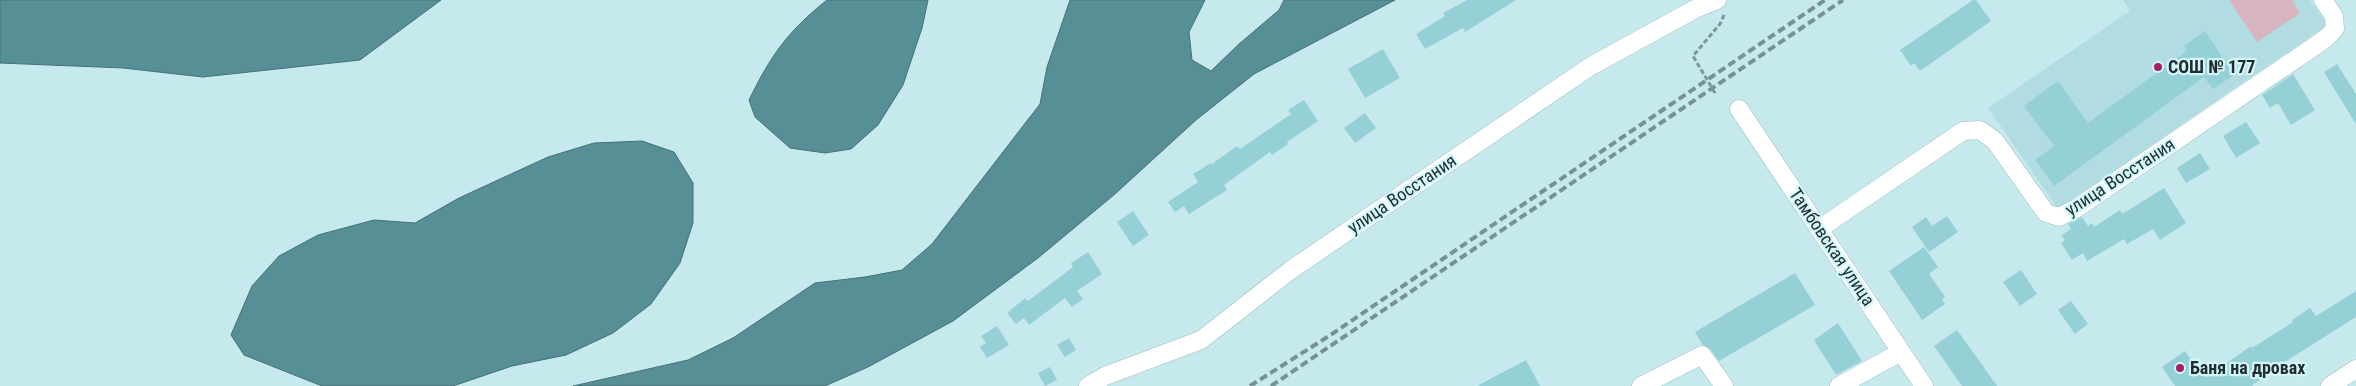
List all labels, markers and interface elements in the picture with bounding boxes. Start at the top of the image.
place label: СОШ № 177 [2168,56,2255,77]
marker: СОШ № 177 [2152,61,2164,73]
street label: улица Восстания [2061,133,2178,220]
street label: улица Восстания [1343,150,1460,238]
street label: Тамбовская улица [1785,184,1880,310]
place label: Баня на дровах [2190,357,2305,378]
marker: Баня на дровах [2174,362,2186,374]

